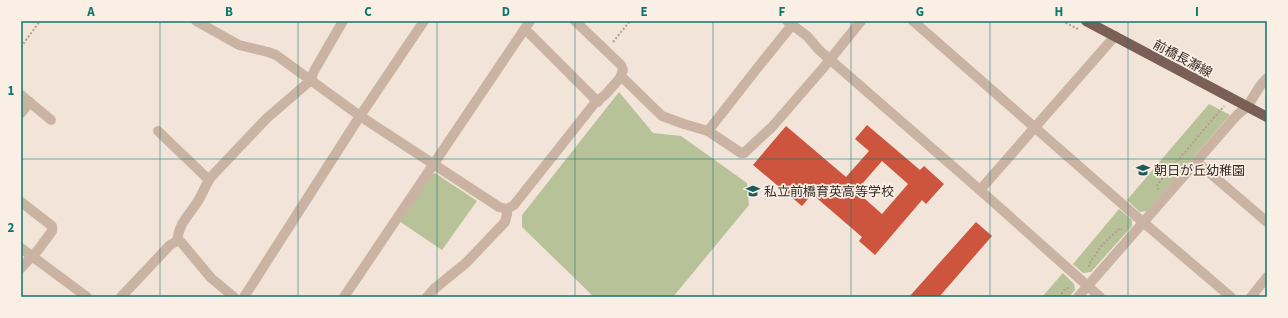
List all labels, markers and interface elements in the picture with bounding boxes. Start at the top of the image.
text: A [86,3,95,21]
text: B [225,3,233,21]
text: C [364,3,372,21]
text: D [502,3,510,21]
text: E [640,3,648,21]
text: F [779,3,786,21]
text: G [916,3,924,21]
text: H [1055,3,1063,21]
text: I [1195,3,1199,21]
street label: 前橋長瀞線 [1150,36,1215,82]
text: 1 [8,82,15,100]
school or university icon: 朝日が丘幼稚園 [1135,162,1151,178]
place label: 朝日が丘幼稚園 [1154,162,1245,180]
school or university icon: 私立前橋育英高等学校 [745,183,761,199]
place label: 私立前橋育英高等学校 [764,183,894,201]
text: 2 [8,219,15,237]

